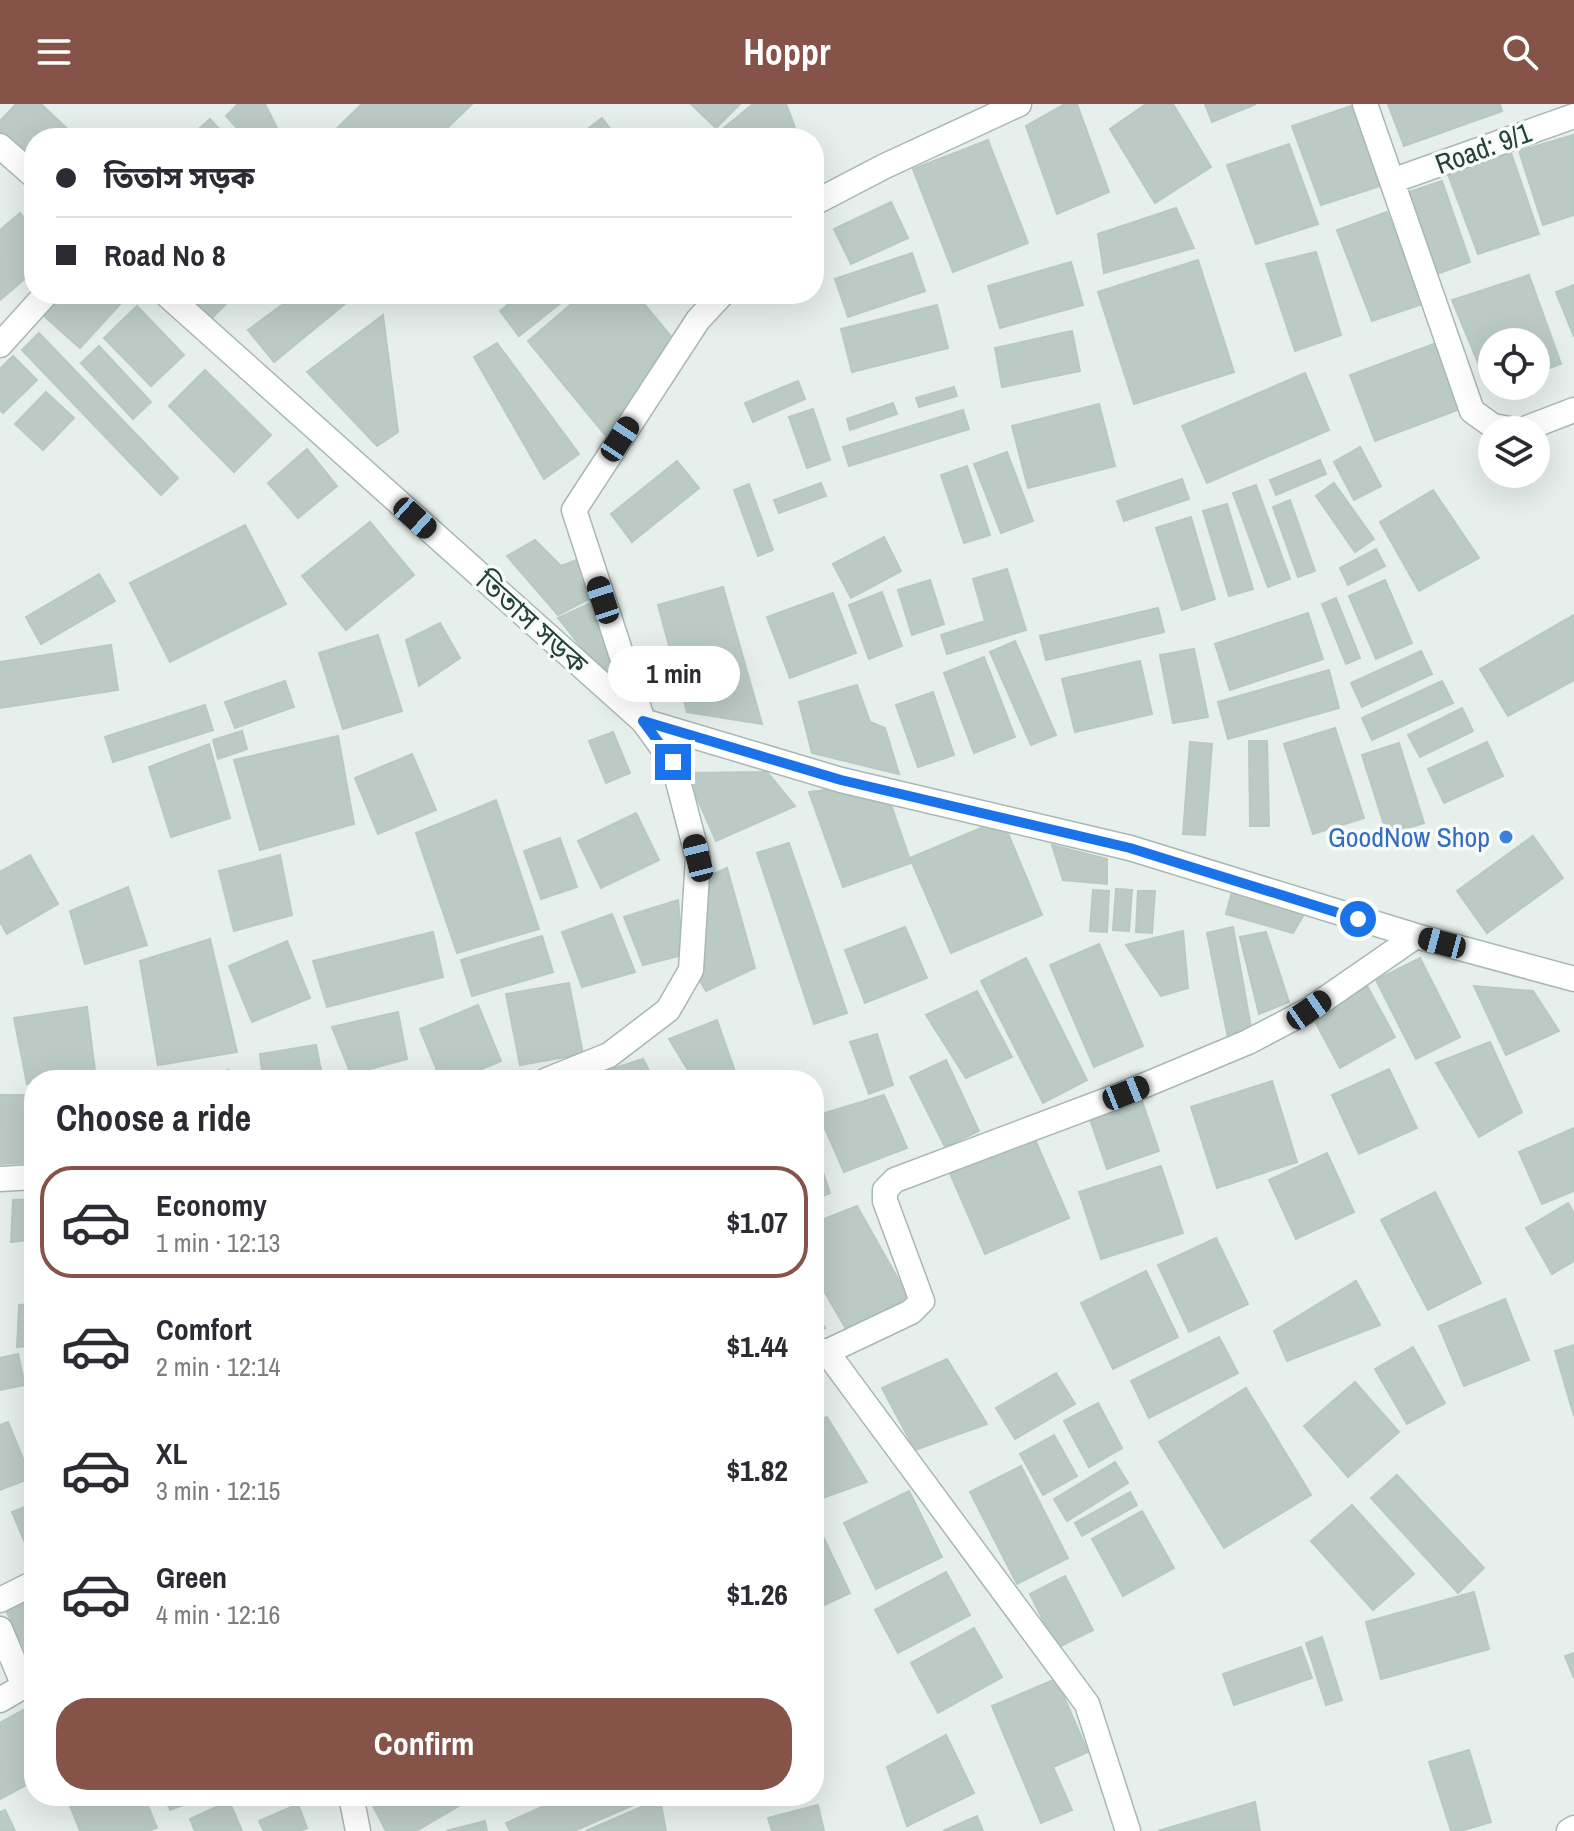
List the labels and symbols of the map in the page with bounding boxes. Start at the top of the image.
street label: Road: 9/1 [1430,113,1536,183]
car [597,412,643,466]
car [389,493,441,543]
street label: তিতাস সড়ক [467,561,596,683]
car [584,573,622,627]
callout: 1 min [607,646,739,702]
route end [655,744,691,780]
place label: GoodNow Shop [1328,818,1490,856]
marker: GoodNow Shop [1497,828,1515,846]
car [681,832,715,884]
route start [1340,901,1376,937]
car [1416,925,1468,961]
car [1282,986,1336,1034]
car [1099,1073,1153,1113]

